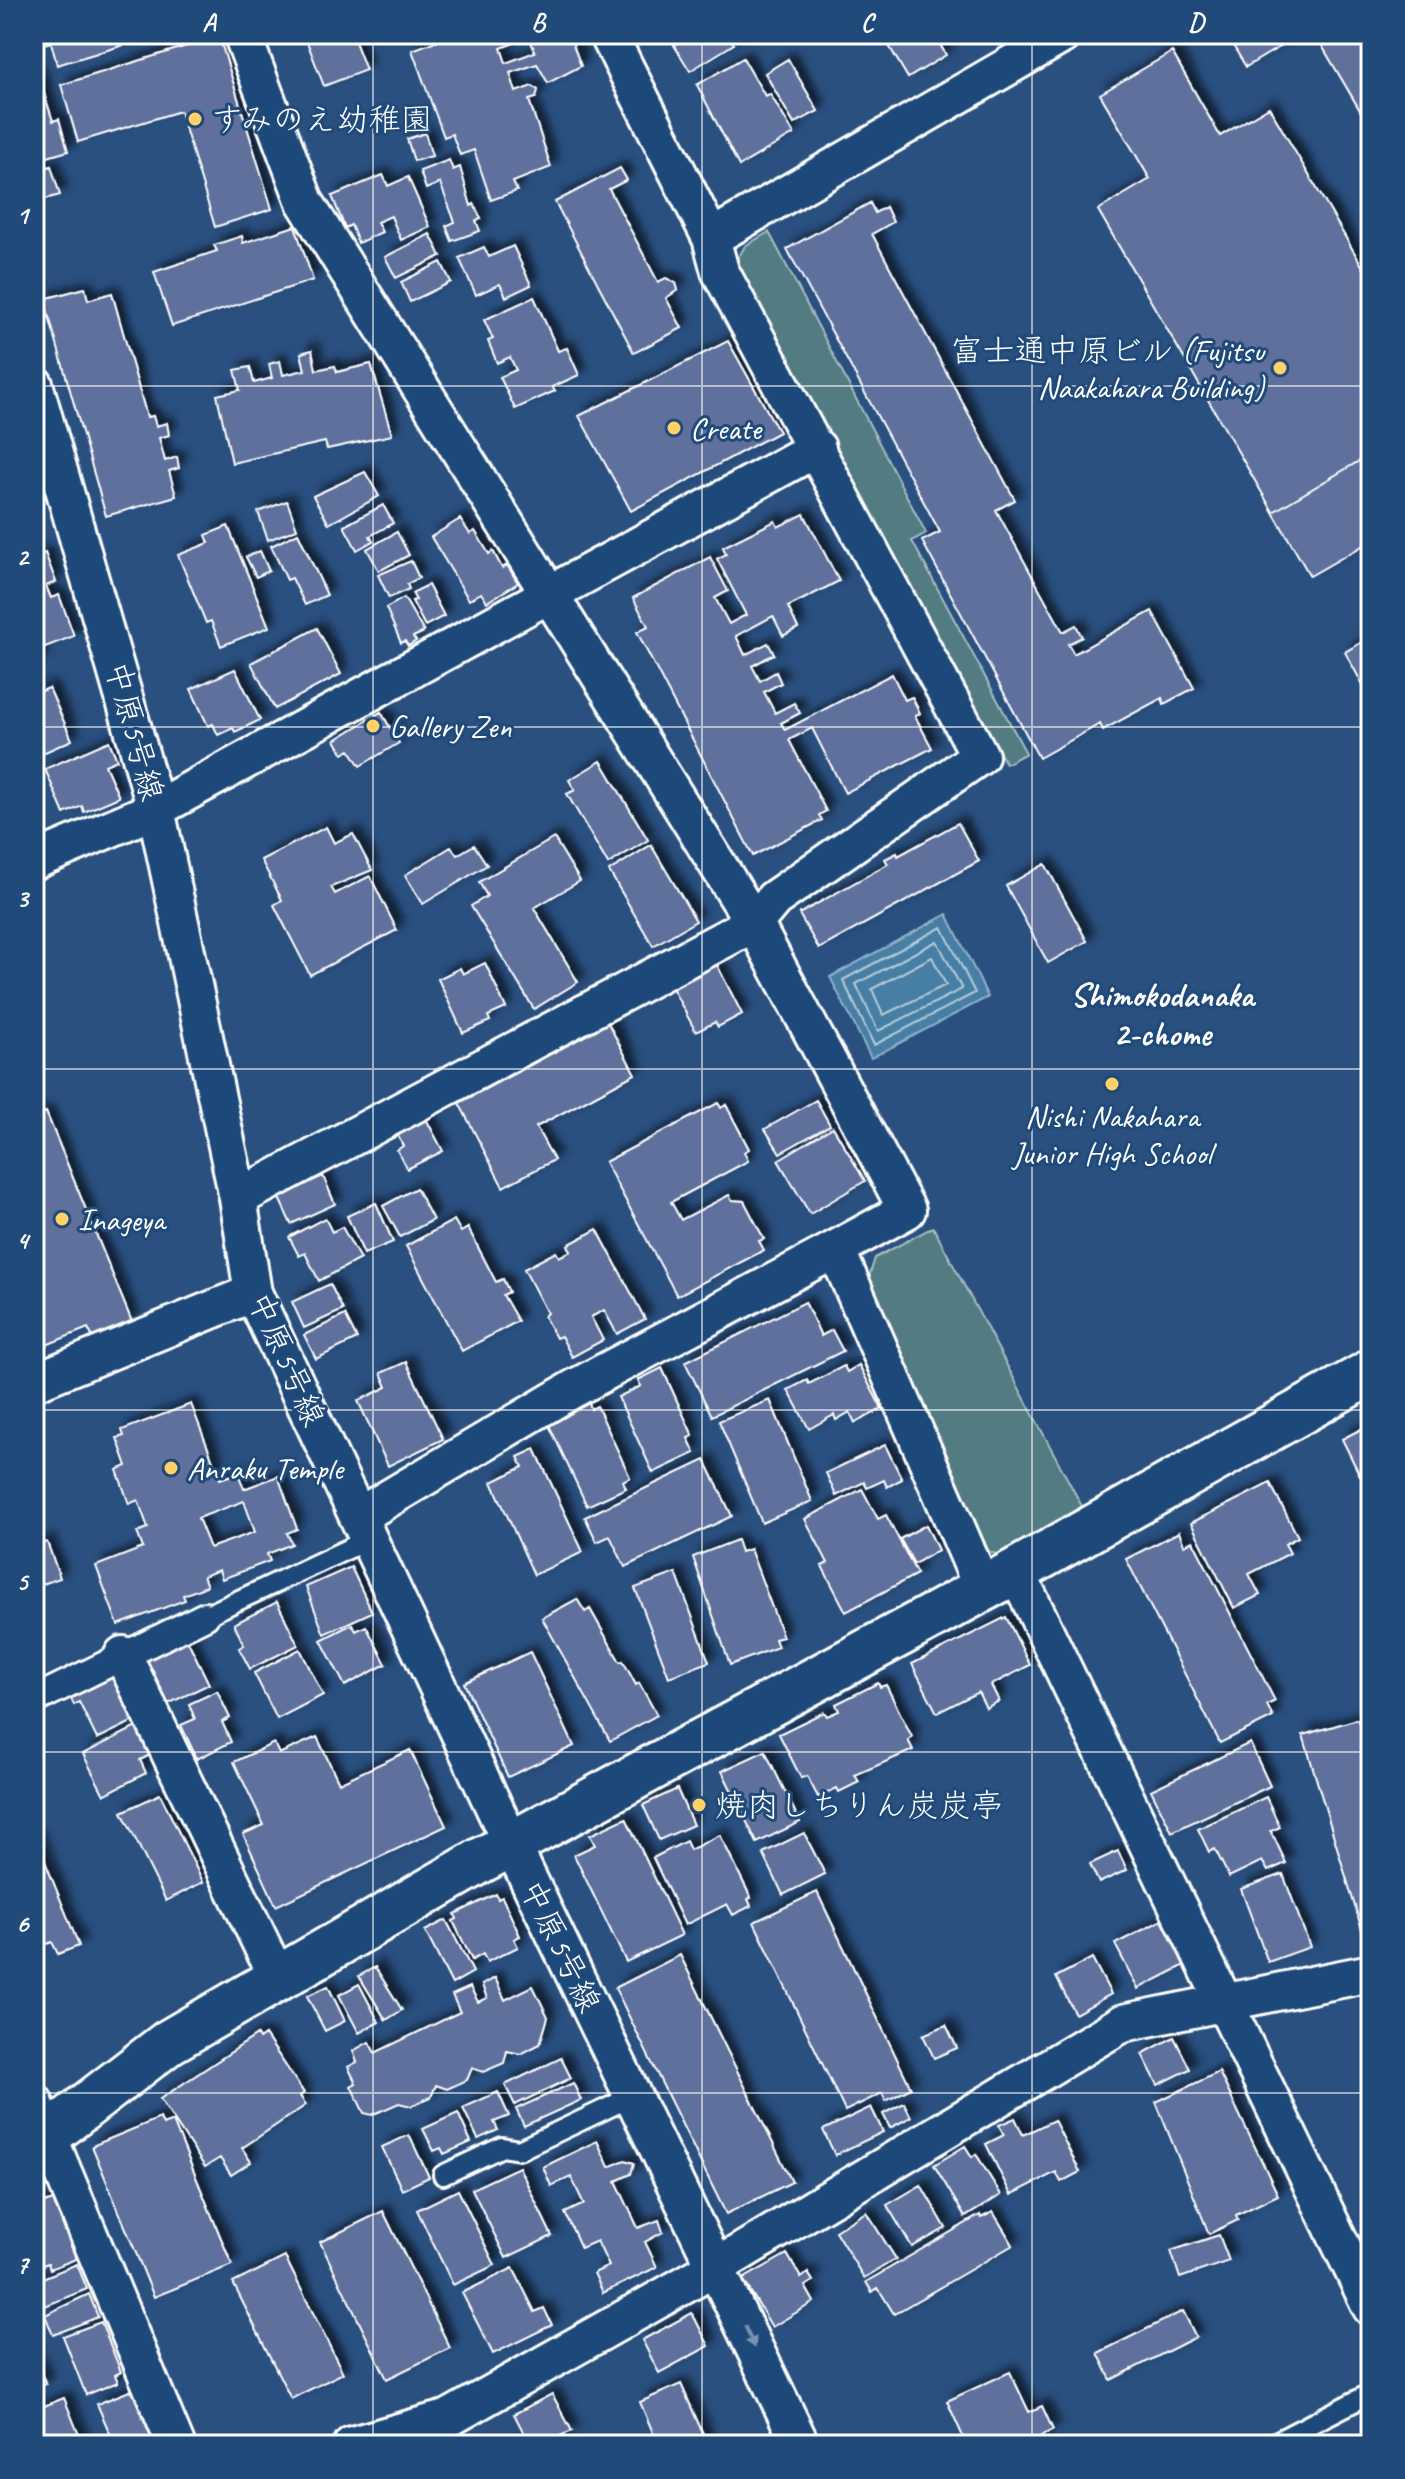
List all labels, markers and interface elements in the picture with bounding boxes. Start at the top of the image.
text: A [202,6,217,39]
text: B [531,6,547,39]
text: C [861,6,877,39]
text: D [1188,6,1206,39]
place label: すみのえ幼稚園 [211,99,432,140]
marker: すみのえ幼稚園 [186,110,204,128]
text: 1 [16,199,31,232]
place label: 富士通中原ビル (Fujitsu Naakahara Building) [950,330,1266,408]
marker: 富士通中原ビル (Fujitsu Naakahara Building) [1271,359,1289,377]
place label: Create [690,408,763,449]
marker: Create [665,419,683,437]
text: 2 [16,540,30,573]
street label: 中原5号線 [96,657,173,805]
place label: Gallery Zen [389,706,512,747]
marker: Gallery Zen [364,717,382,735]
text: 3 [16,882,30,915]
district label: Shimokodanaka 2-chome [1070,973,1257,1055]
marker: Nishi Nakahara Junior High School [1103,1075,1121,1093]
place label: Nishi Nakahara Junior High School [1010,1096,1217,1174]
place label: Inageya [78,1199,168,1240]
marker: Inageya [53,1210,71,1228]
text: 4 [16,1224,31,1257]
street label: 中原5号線 [239,1286,334,1433]
place label: Anraku Temple [187,1448,345,1489]
marker: Anraku Temple [162,1459,180,1477]
text: 5 [16,1565,30,1598]
place label: 焼肉しちりん炭炭亭 [715,1785,1003,1826]
marker: 焼肉しちりん炭炭亭 [690,1796,708,1814]
street label: 中原5号線 [511,1873,610,2019]
text: 6 [16,1907,30,1940]
text: 7 [16,2248,30,2281]
one-way arrow [743,2325,757,2349]

